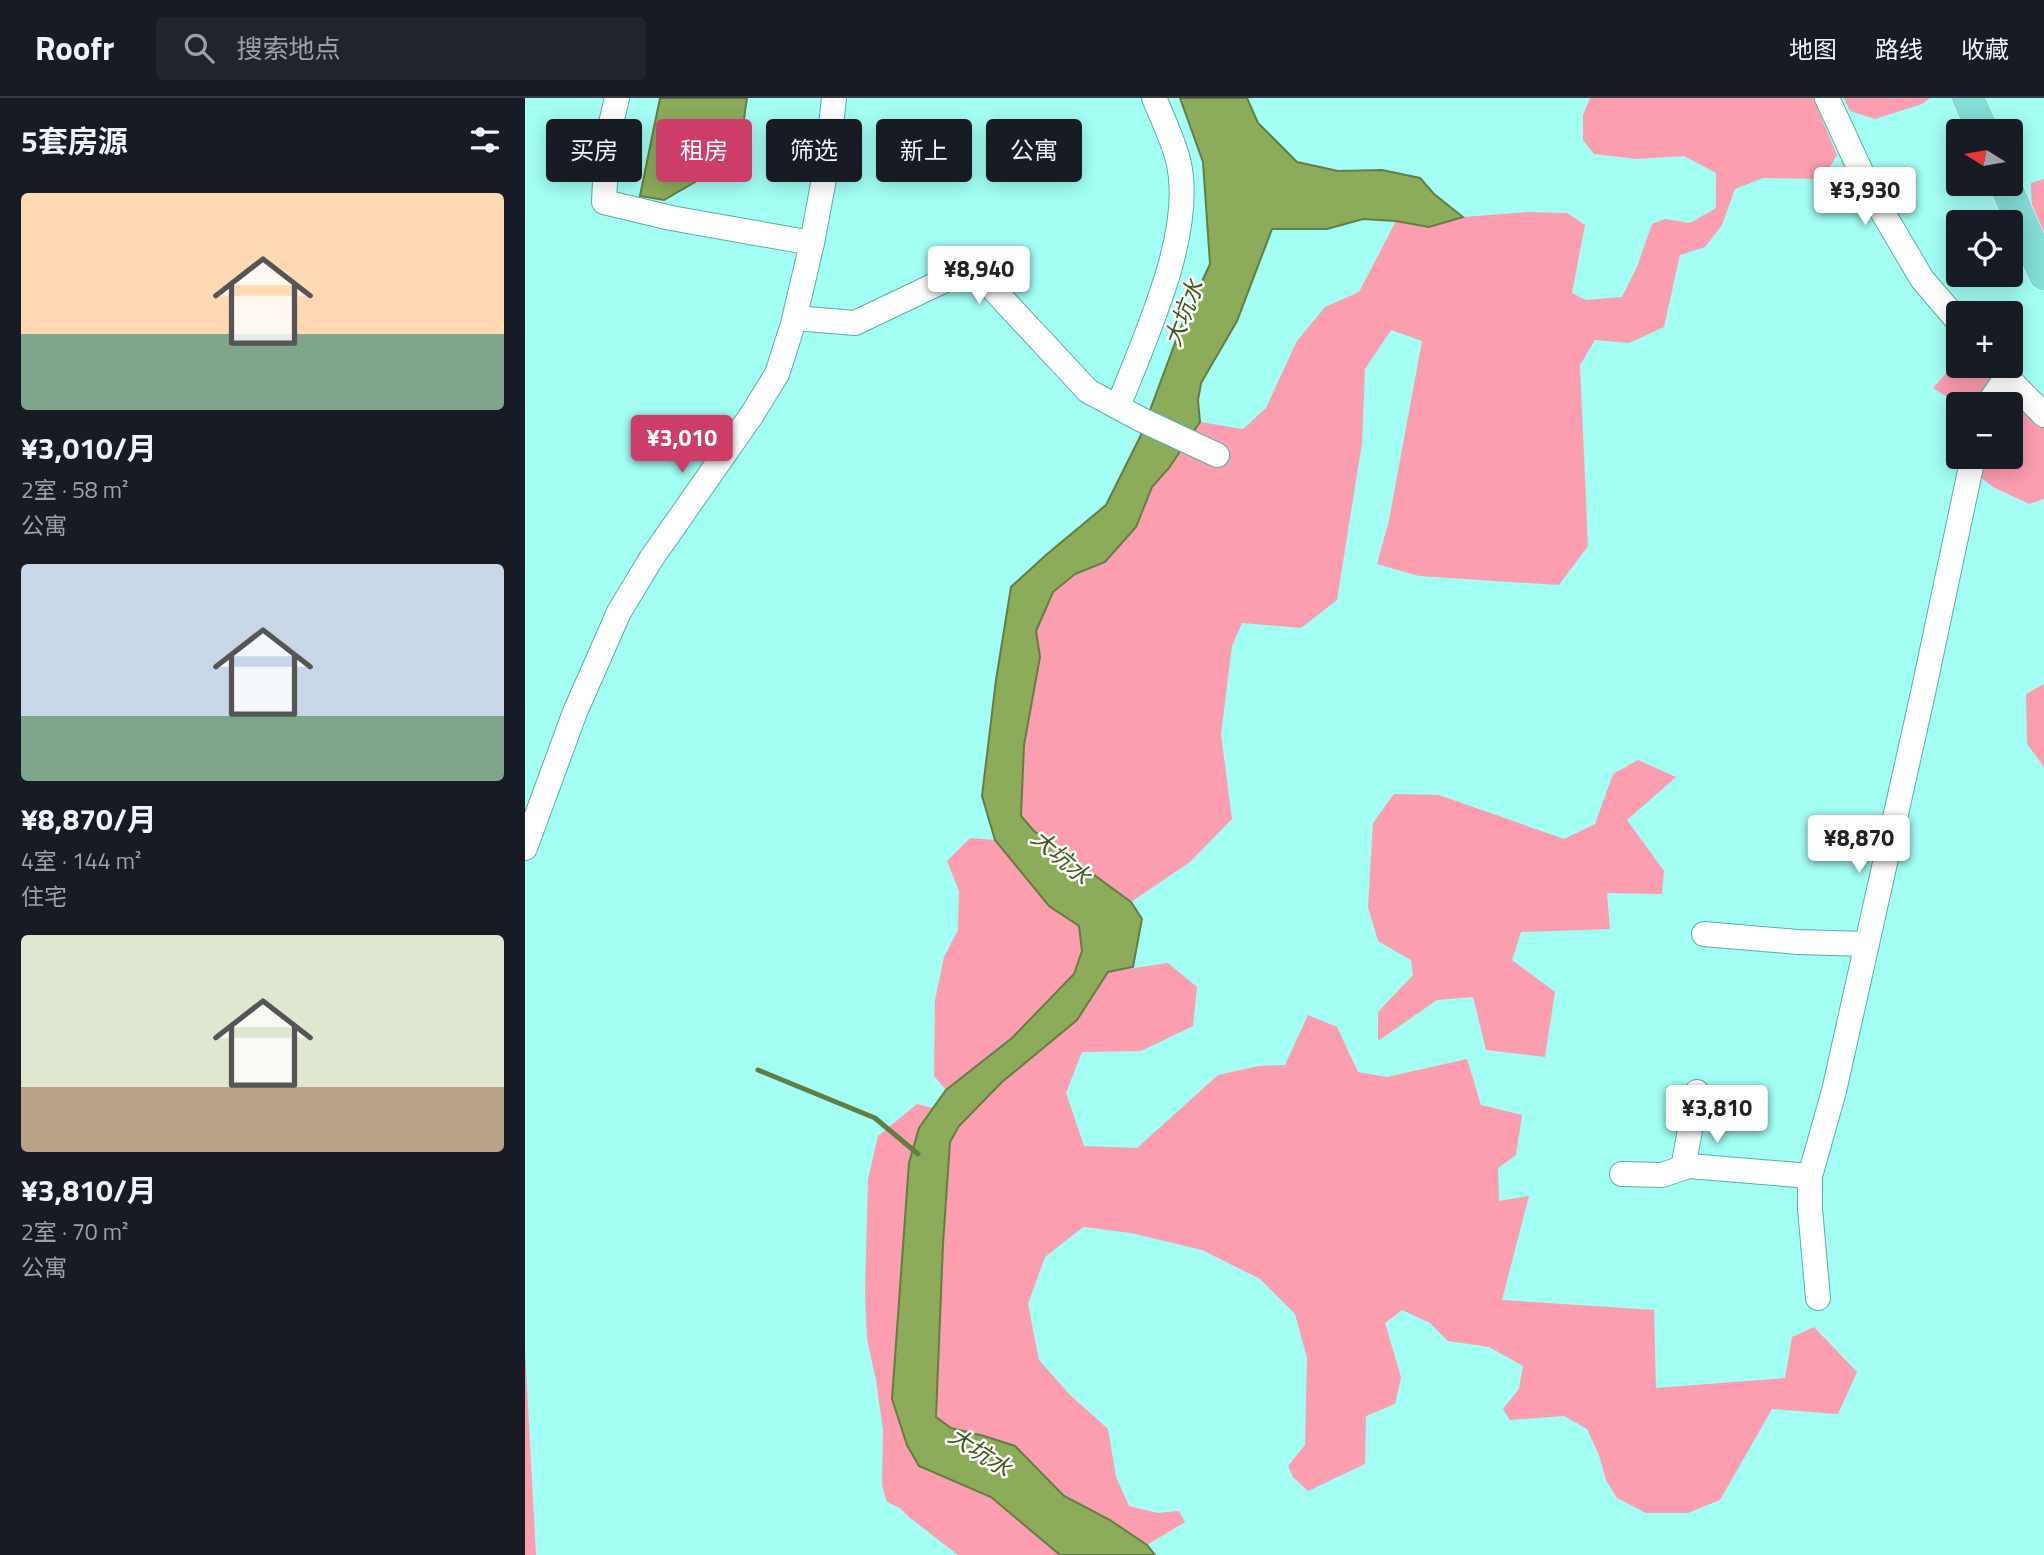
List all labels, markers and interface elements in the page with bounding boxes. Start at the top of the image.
search box [156,17,646,80]
text: Roofr [35,23,114,73]
icon: search [180,29,218,67]
text: 搜索地点 [236,29,340,68]
text: 地图 [1789,31,1837,67]
text: 路线 [1875,31,1923,67]
text: 收藏 [1961,31,2009,67]
text: 5套房源 [21,118,128,164]
chip: 买房 [546,119,642,182]
chip: 租房 [656,119,752,182]
chip: 筛选 [766,119,862,182]
chip: 新上 [876,119,972,182]
chip: 公寓 [986,119,1082,182]
north arrow [1946,119,2023,196]
map controls [1946,119,2023,469]
icon: filters [466,121,504,159]
pin: ¥3,930 [1808,167,1922,227]
text: ¥3,930 [1830,172,1900,207]
button: locate [1946,210,2023,287]
icon: home [200,238,326,364]
pin: ¥8,940 [922,246,1036,306]
text: ¥8,940 [944,251,1014,286]
water label: 大坑水 [1155,273,1213,351]
button: + [1946,301,2023,378]
button: − [1946,392,2023,469]
pin: ¥3,010 [625,416,739,475]
text: ¥3,010 [647,420,717,455]
text: ¥3,010/月 [21,425,157,471]
text: 2室 · 58 m² [21,472,128,507]
text: 公寓 [21,508,67,543]
icon: home [200,609,326,735]
text: ¥8,870/月 [21,796,157,842]
pin: ¥8,870 [1802,816,1916,875]
text: ¥8,870 [1824,820,1894,855]
water label: 大坑水 [1024,821,1100,893]
text: 4室 · 144 m² [21,843,141,878]
text: 住宅 [21,879,67,914]
icon: home [200,980,326,1106]
pin: ¥3,810 [1660,1086,1774,1145]
text: ¥3,810 [1682,1090,1752,1125]
text: ¥3,810/月 [21,1167,157,1213]
text: 2室 · 70 m² [21,1214,128,1249]
text: 公寓 [21,1250,67,1285]
water label: 大坑水 [942,1418,1020,1486]

